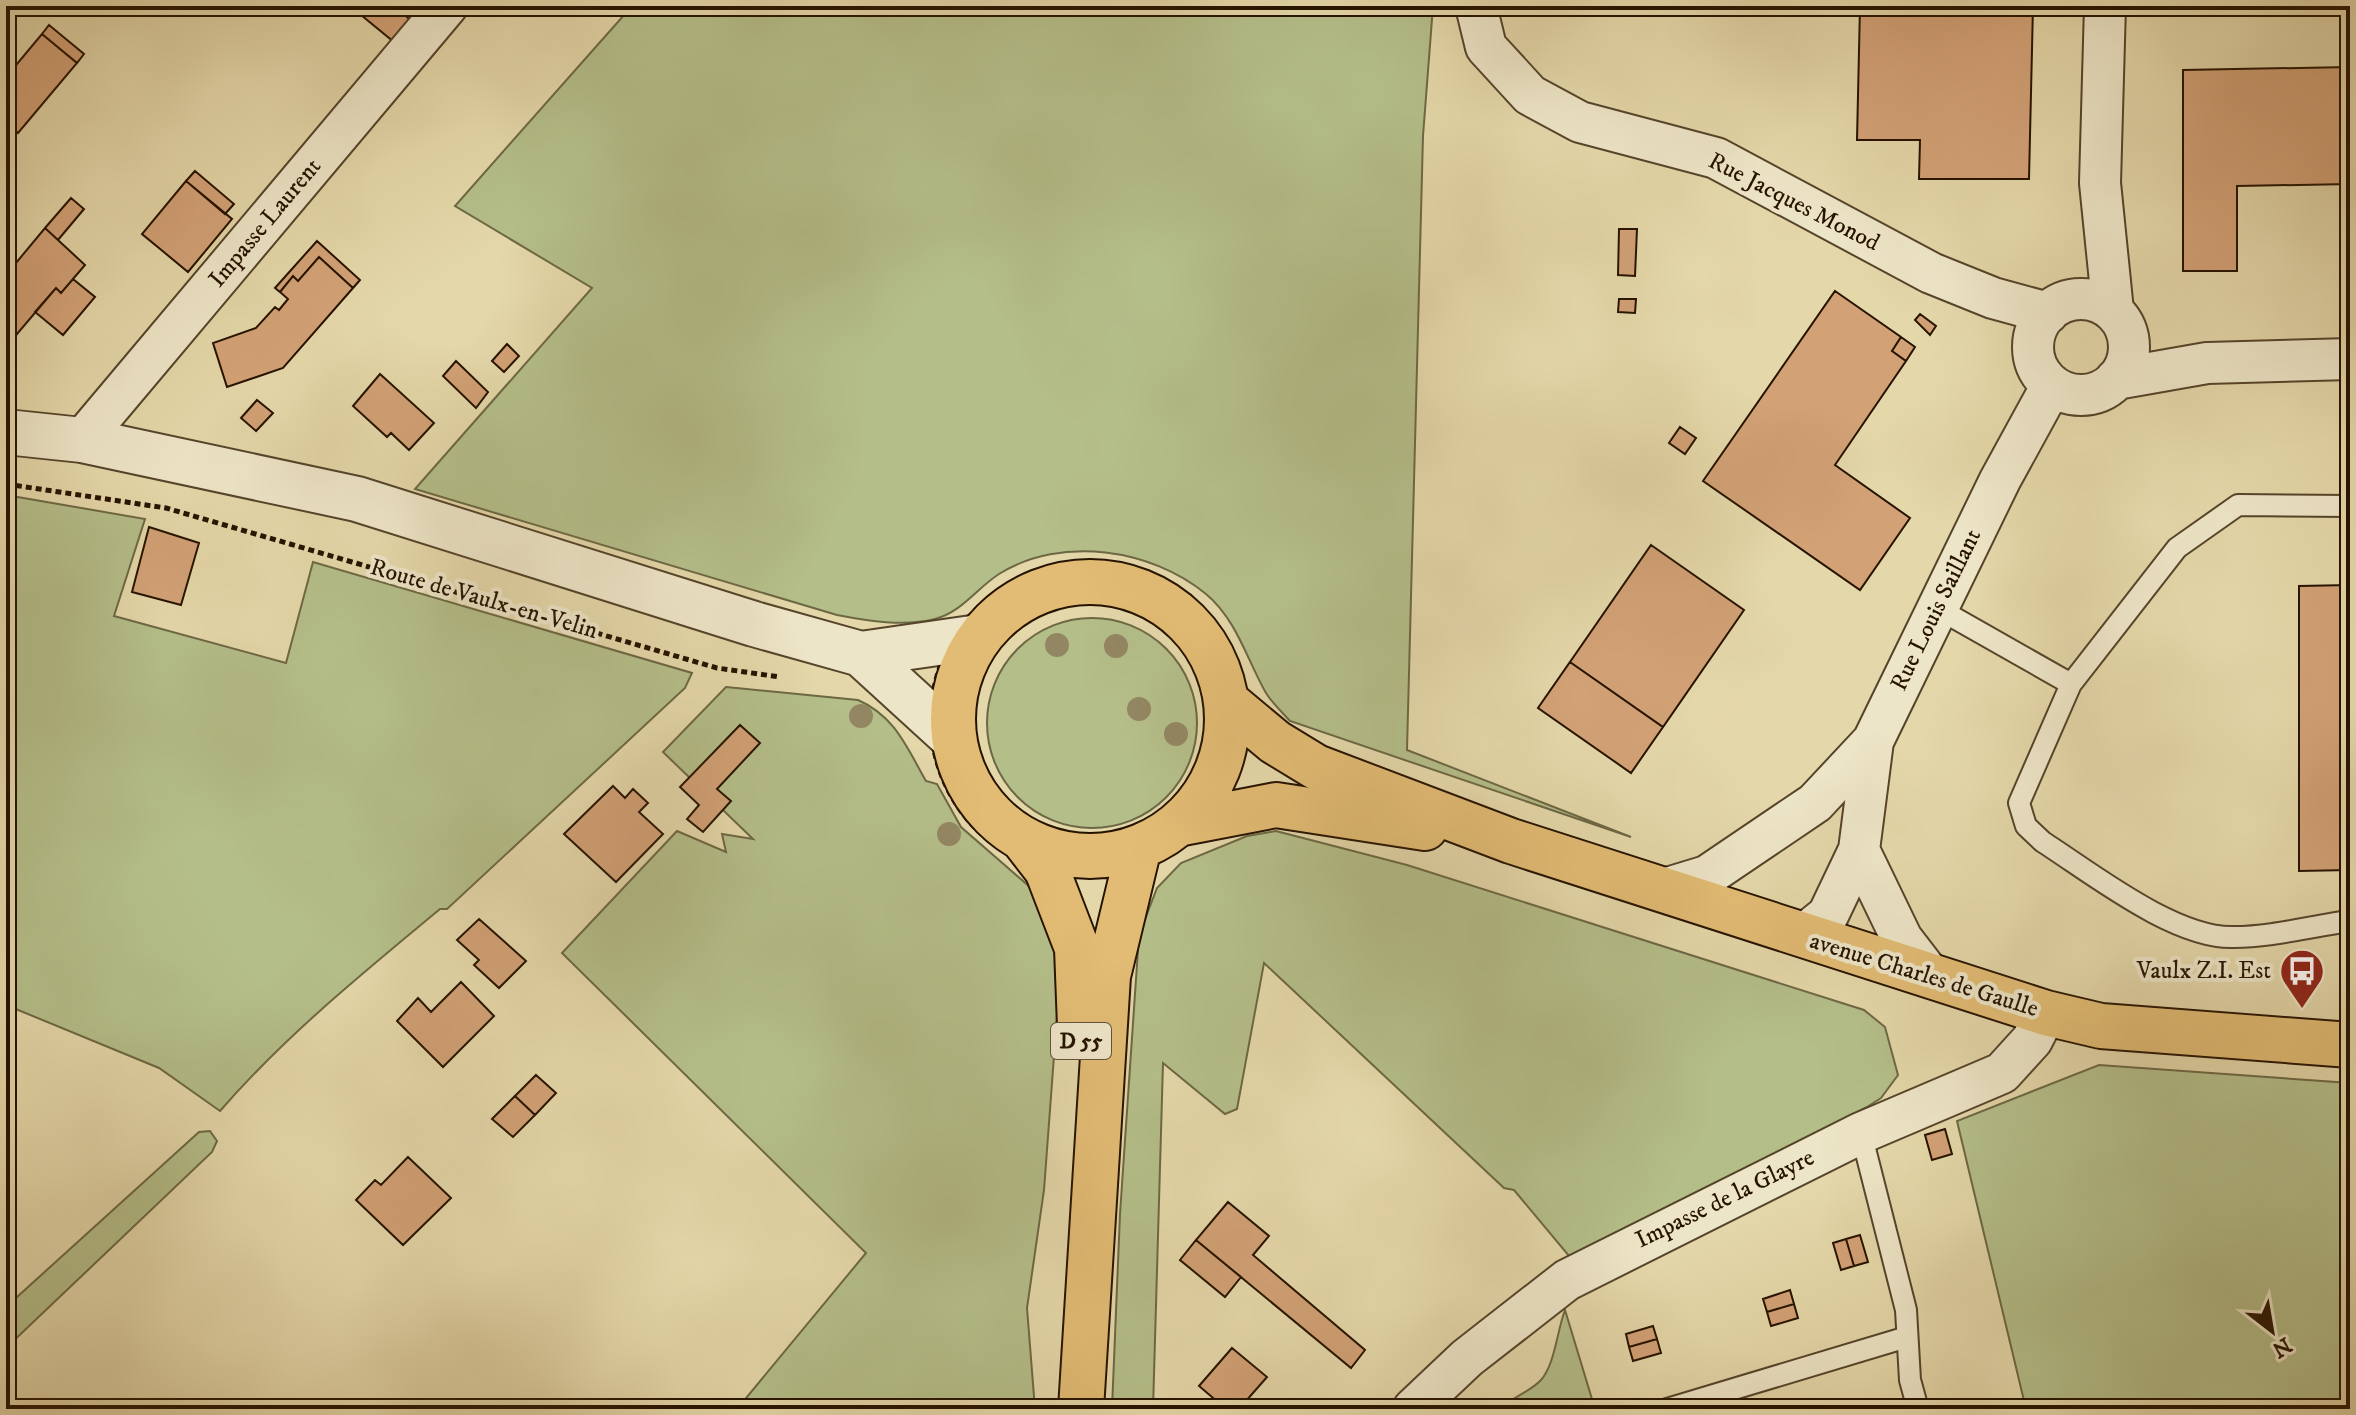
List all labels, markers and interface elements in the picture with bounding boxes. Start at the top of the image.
street label: Rue Jacques Monod [1703,146,1885,258]
street label: Impasse Laurent [202,152,328,294]
street label: Rue Louis Saillant [1884,524,1988,696]
street label: Route de Vaulx-en-Velin [367,552,602,646]
street label: avenue Charles de Gaulle [1806,926,2042,1024]
bus stop icon: Vaulx Z.I. Est [2278,947,2326,1010]
place label: Vaulx Z.I. Est [2136,956,2271,986]
road number: D 55 [1051,1023,1111,1059]
street label: Impasse de la Glayre [1631,1143,1819,1255]
north arrow [2232,1291,2312,1371]
text: N [2267,1331,2296,1363]

